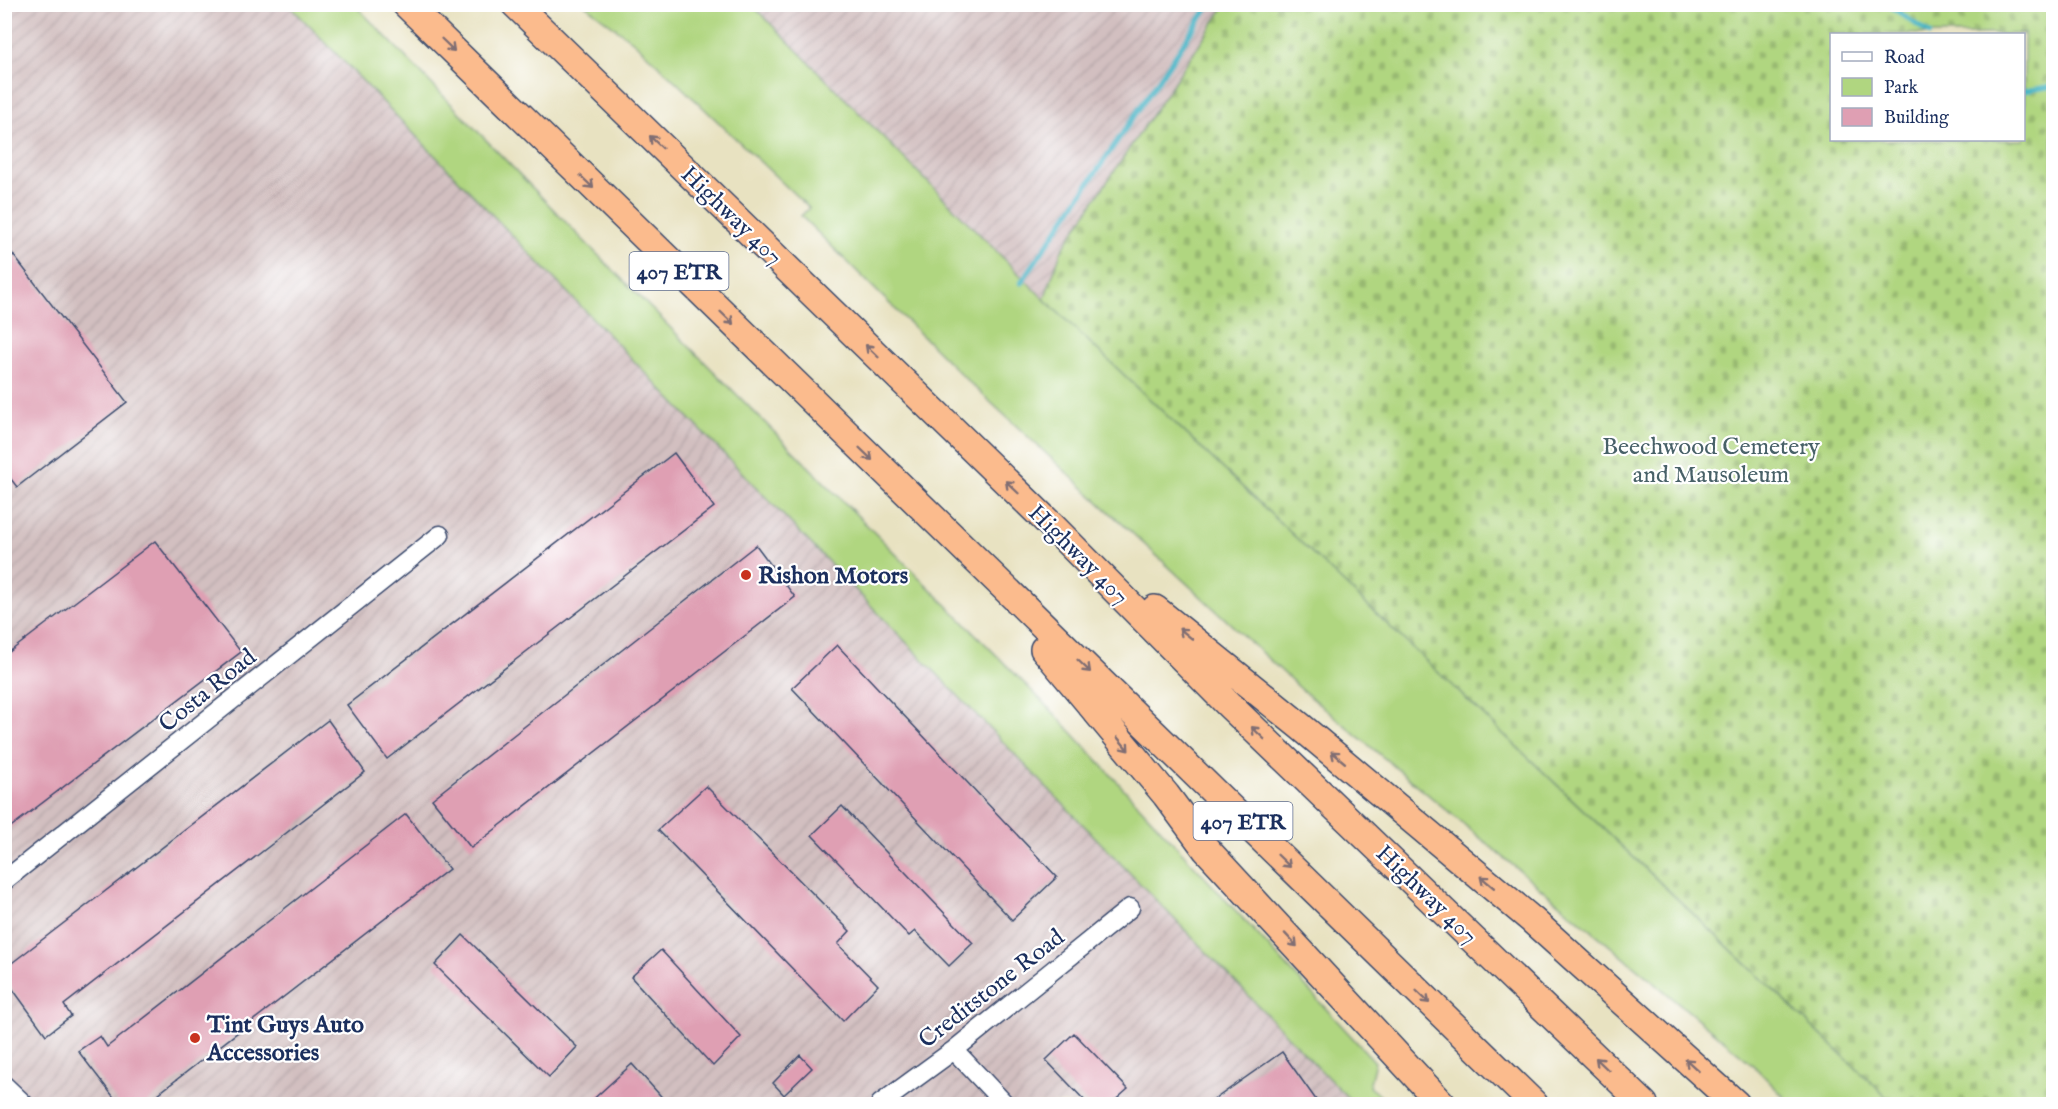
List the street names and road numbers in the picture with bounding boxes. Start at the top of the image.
street label: Highway 407 [673,160,789,272]
road number: 407 ETR [630,252,728,290]
street label: Highway 407 [1021,498,1135,612]
street label: Costa Road [153,642,263,740]
road number: 407 ETR [1194,802,1292,840]
street label: Highway 407 [1368,839,1484,951]
street label: Creditstone Road [913,922,1071,1056]

